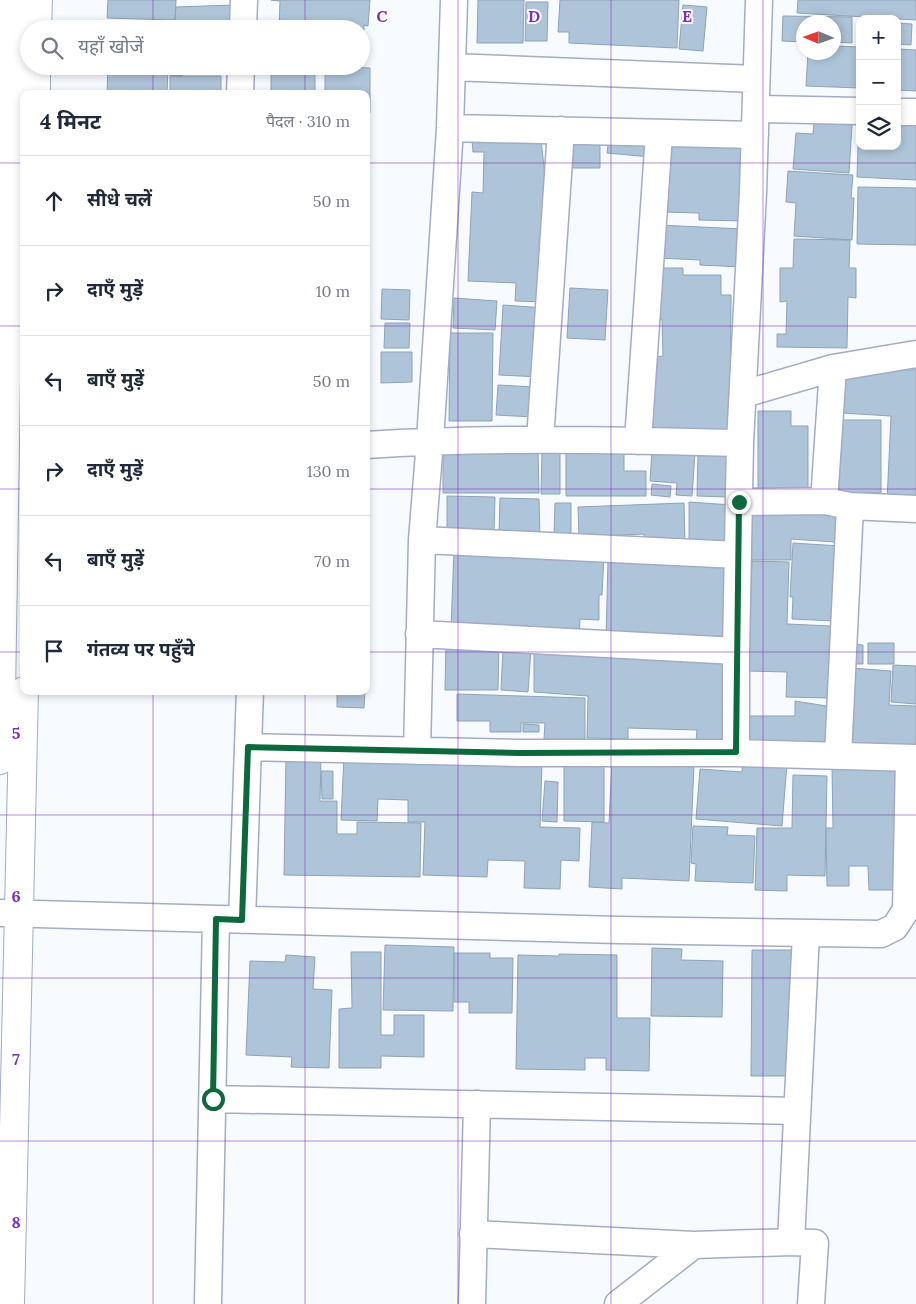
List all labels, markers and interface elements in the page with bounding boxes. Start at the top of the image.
text: C [376,6,388,26]
text: D [528,6,540,26]
text: E [682,6,692,26]
north arrow [796,15,841,60]
map controls [856,15,901,150]
button: + [856,15,901,60]
search box [20,20,370,75]
icon: search [38,34,66,62]
text: यहाँ खोजें [78,34,144,58]
button: − [856,60,901,105]
button: layers [856,105,901,150]
text: 4 मिनट [40,108,101,135]
text: पैदल · 310 m [266,111,350,131]
icon: ahead [40,187,68,215]
text: सीधे चलें [87,187,152,211]
text: 50 m [313,191,350,211]
icon: right [40,277,68,305]
text: दाएँ मुड़ें [87,277,143,301]
text: 10 m [316,281,350,301]
icon: left [40,367,68,395]
text: बाएँ मुड़ें [87,367,144,391]
text: 50 m [313,371,350,391]
icon: right [40,457,68,485]
text: दाएँ मुड़ें [87,457,143,481]
text: 130 m [307,461,350,481]
route end [728,491,751,514]
icon: left [40,547,68,575]
text: बाएँ मुड़ें [87,547,144,571]
text: 70 m [314,551,350,571]
icon: arrive [40,637,68,665]
text: गंतव्य पर पहुँचे [87,637,195,661]
text: 5 [12,723,21,743]
text: 6 [11,886,21,906]
text: 7 [12,1049,20,1069]
route start [202,1088,225,1111]
text: 8 [11,1212,21,1232]

